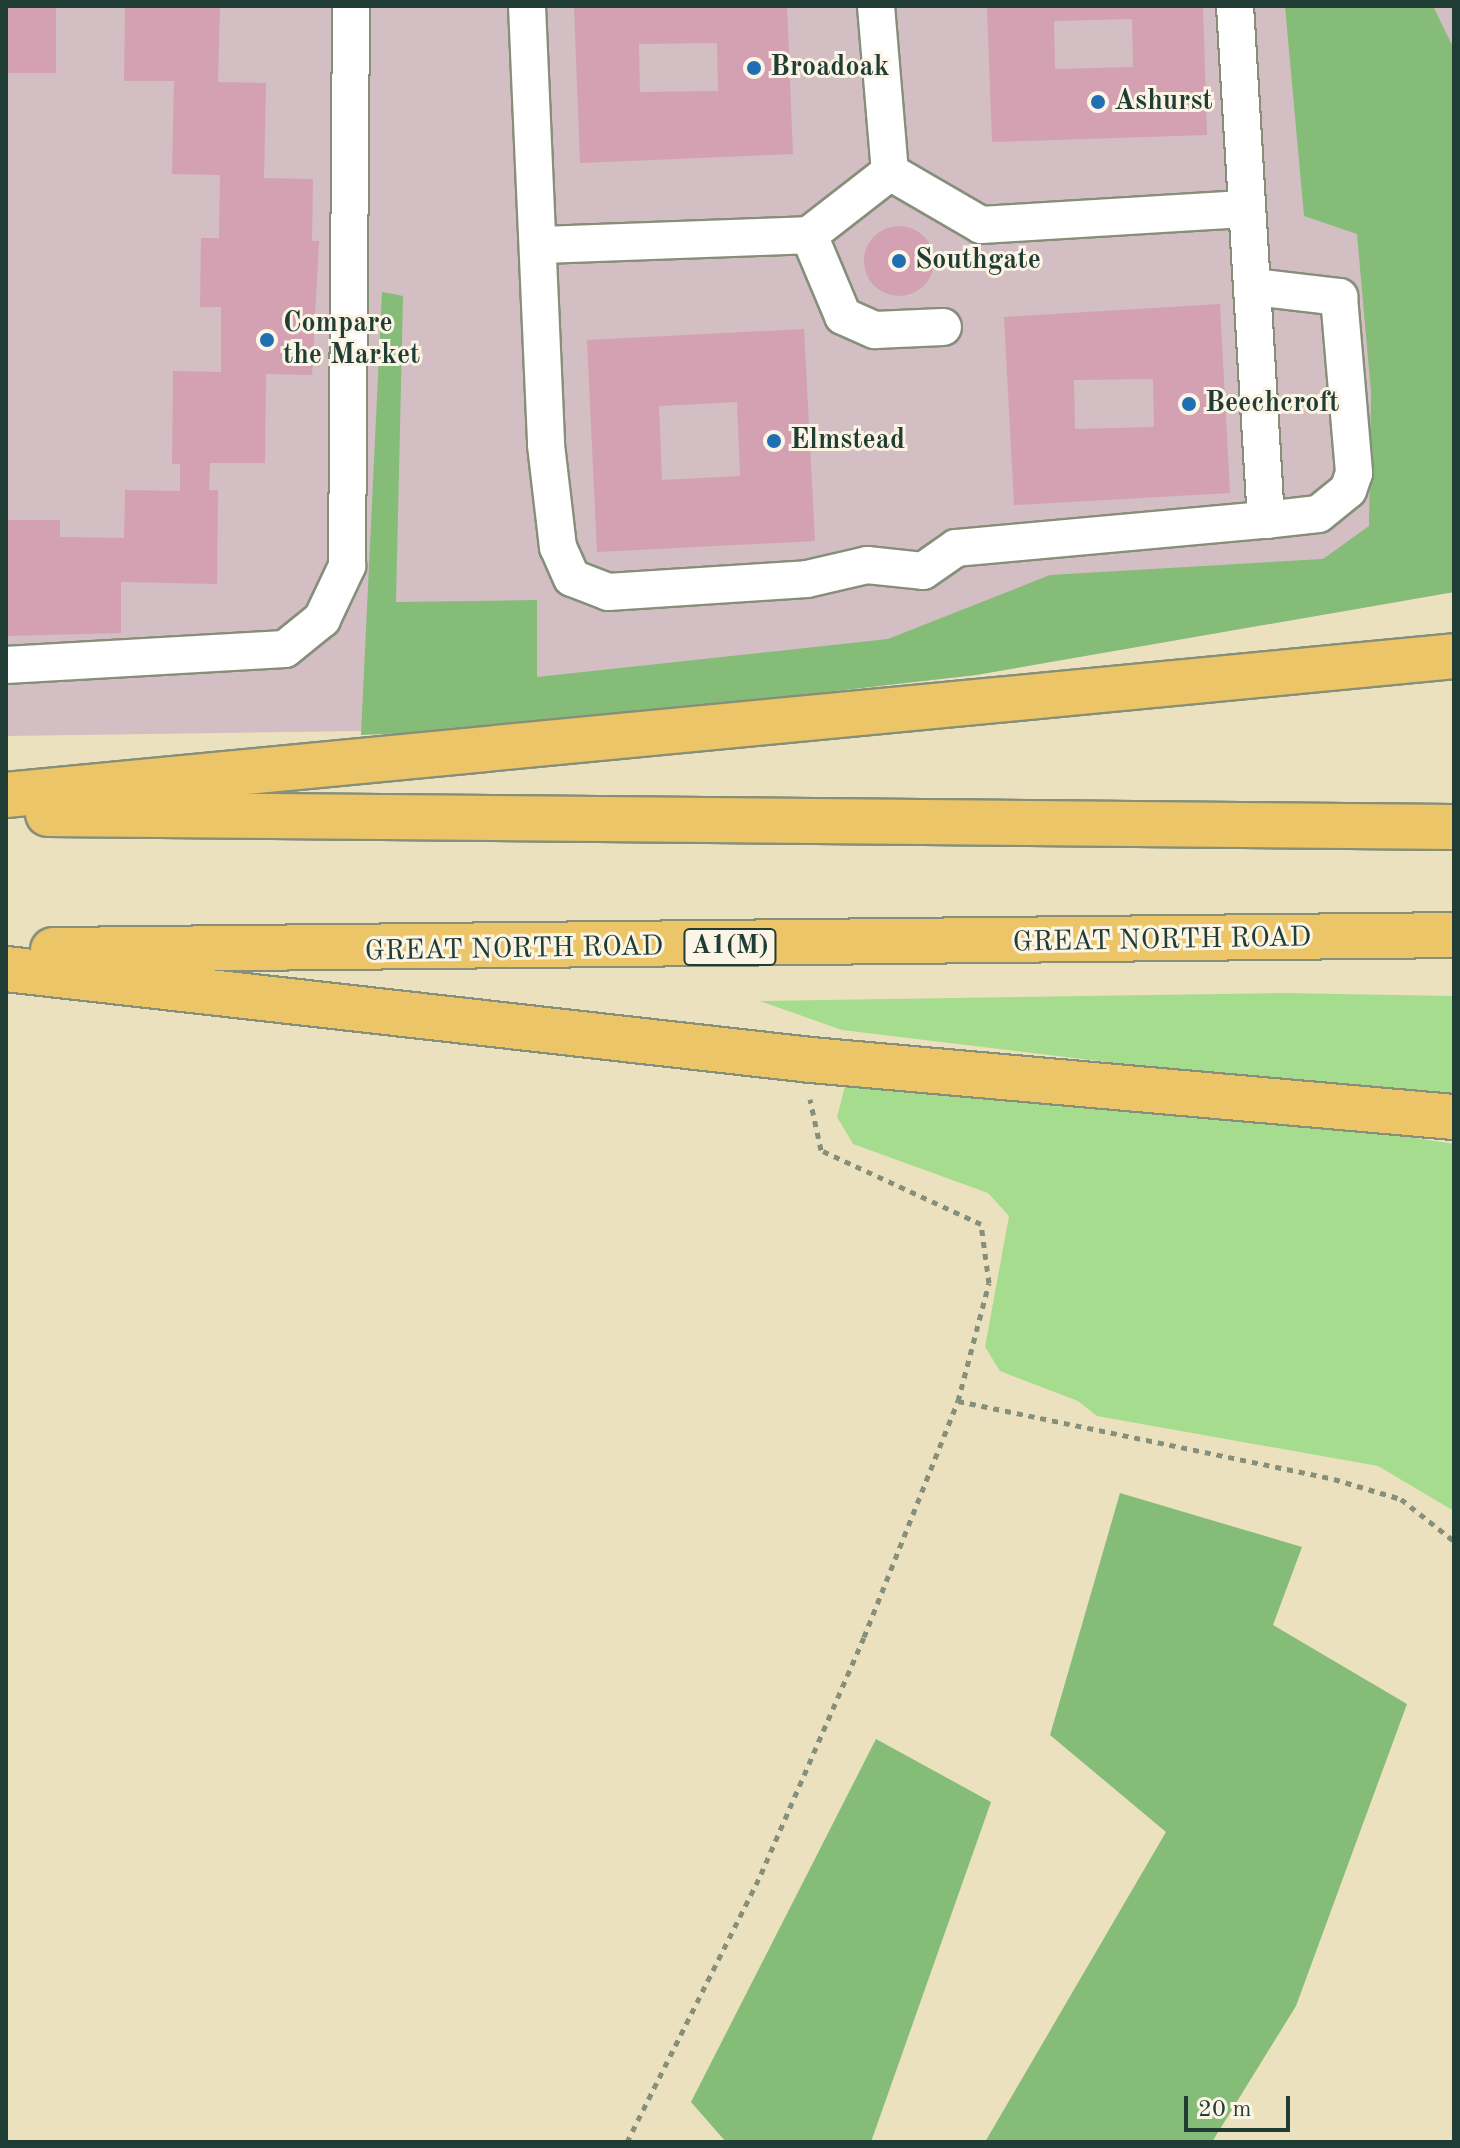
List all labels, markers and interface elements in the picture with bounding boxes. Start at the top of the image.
place label: Broadoak [770,51,889,85]
marker: Broadoak [745,59,763,77]
place label: Ashurst [1114,85,1213,119]
marker: Ashurst [1089,93,1107,111]
place label: Southgate [915,244,1041,278]
marker: Southgate [890,252,908,270]
place label: Compare the Market [283,307,420,373]
marker: Compare the Market [258,331,276,349]
place label: Beechcroft [1205,387,1339,421]
marker: Beechcroft [1180,395,1198,413]
place label: Elmstead [790,424,905,458]
marker: Elmstead [765,432,783,450]
street label: GREAT NORTH ROAD [1012,922,1312,960]
road number: A1(M) [682,925,778,969]
street label: GREAT NORTH ROAD [364,931,664,969]
scale bar [1188,2080,1294,2130]
text: 20 m [1198,2098,1252,2122]

